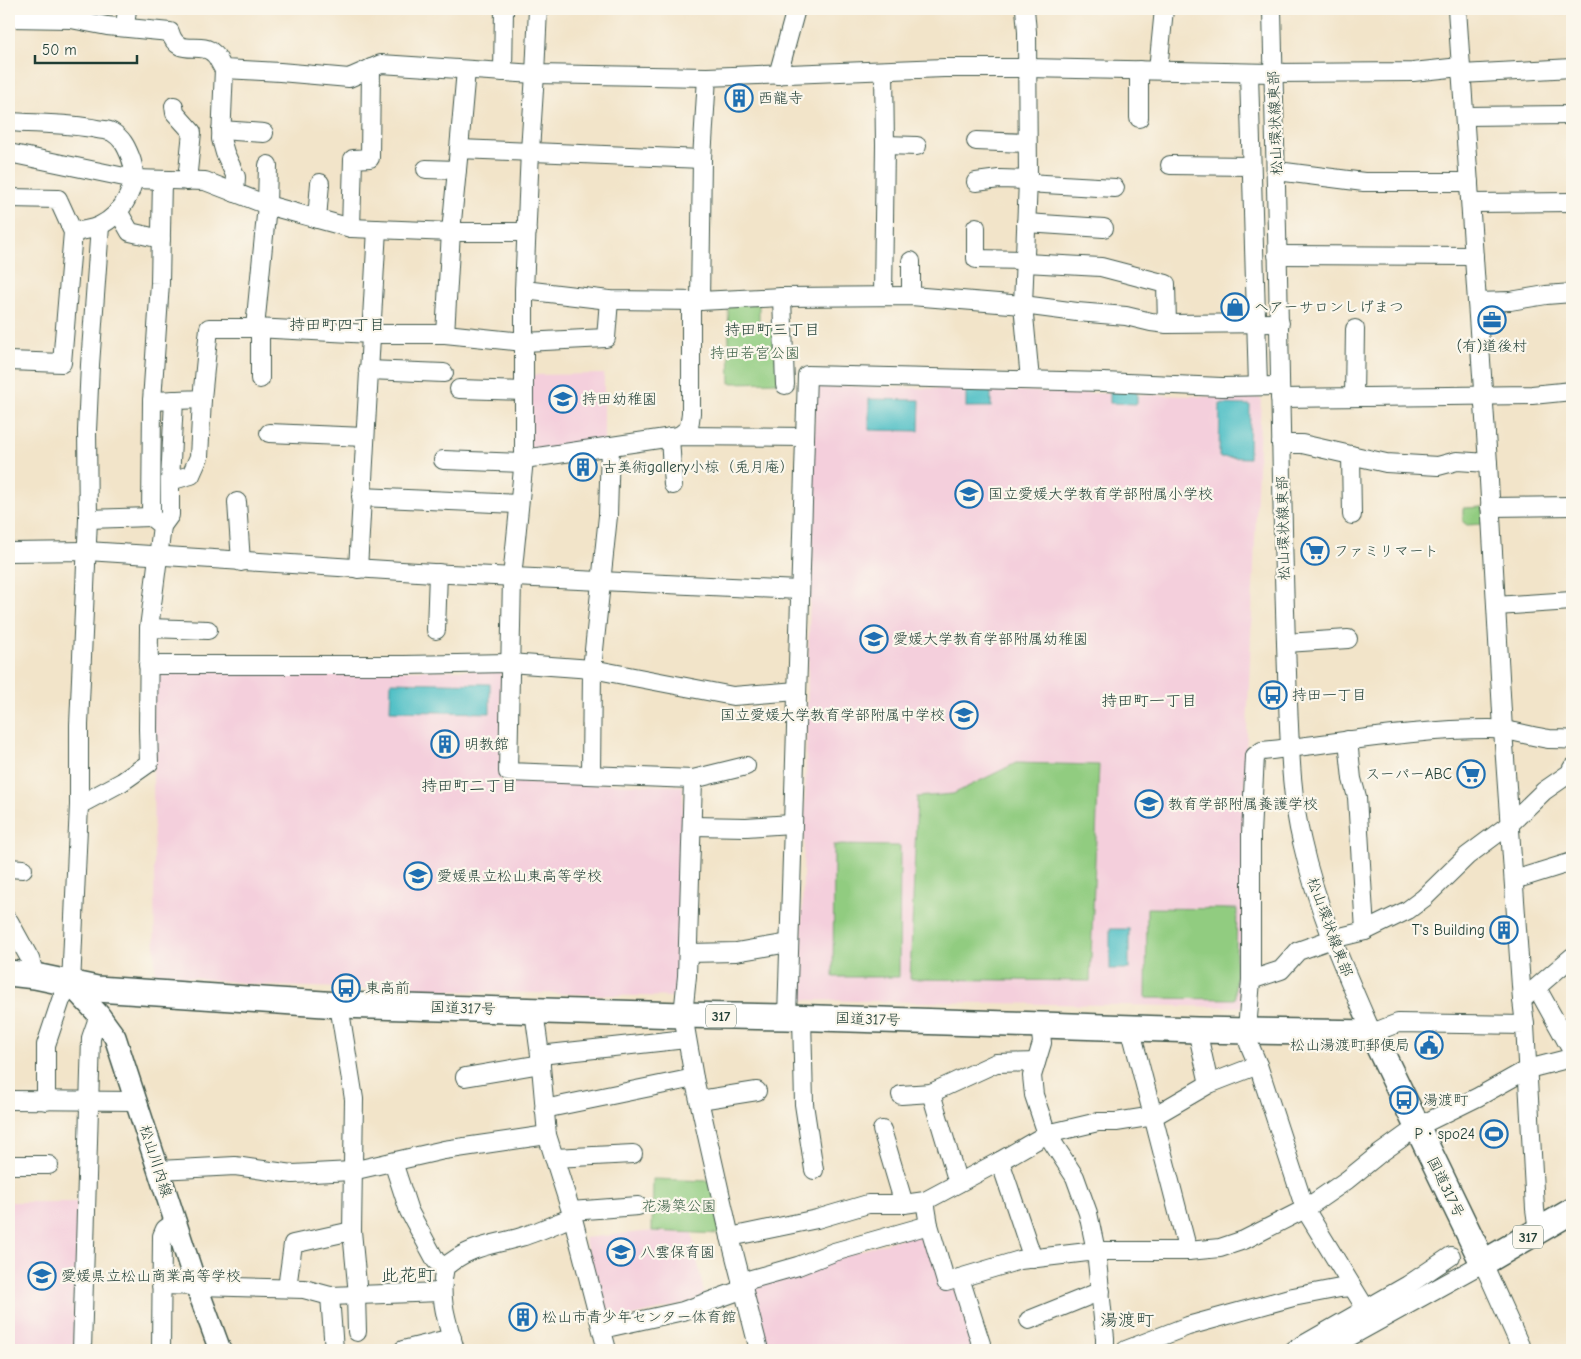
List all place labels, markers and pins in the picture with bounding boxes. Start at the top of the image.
building icon: 西龍寺 [724,83,754,113]
place label: 西龍寺 [758,89,803,107]
shop icon: ヘアーサロンしげまつ [1220,292,1250,322]
place label: ヘアーサロンしげまつ [1254,298,1404,316]
office icon: (有)道後村 [1477,305,1507,335]
place label: (有)道後村 [1457,337,1527,355]
school or university icon: 持田幼稚園 [548,384,578,414]
place label: 持田幼稚園 [582,390,657,408]
building icon: 古美術gallery小椋（兎月庵） [568,452,598,482]
place label: 古美術gallery小椋（兎月庵） [602,458,794,476]
school or university icon: 国立愛媛大学教育学部附属小学校 [954,479,984,509]
place label: 国立愛媛大学教育学部附属小学校 [988,485,1213,503]
supermarket icon: ファミリマート [1300,536,1330,566]
place label: ファミリマート [1334,542,1439,560]
school or university icon: 愛媛大学教育学部附属幼稚園 [859,624,889,654]
place label: 愛媛大学教育学部附属幼稚園 [893,630,1088,648]
bus stop icon: 持田一丁目 [1258,680,1288,710]
place label: 持田一丁目 [1292,686,1367,704]
school or university icon: 国立愛媛大学教育学部附属中学校 [949,700,979,730]
place label: 国立愛媛大学教育学部附属中学校 [720,706,945,724]
building icon: 明教館 [430,729,460,759]
place label: 明教館 [464,735,509,753]
supermarket icon: スーパーABC [1456,759,1486,789]
place label: スーパーABC [1365,765,1452,783]
school or university icon: 教育学部附属養護学校 [1134,789,1164,819]
place label: 教育学部附属養護学校 [1168,795,1318,813]
school or university icon: 愛媛県立松山東高等学校 [403,861,433,891]
place label: 愛媛県立松山東高等学校 [437,867,602,885]
building icon: T's Building [1489,915,1519,945]
place label: T's Building [1412,921,1485,939]
bus stop icon: 東高前 [331,973,361,1003]
place label: 東高前 [365,979,410,997]
public building icon: 松山湯渡町郵便局 [1414,1030,1444,1060]
place label: 松山湯渡町郵便局 [1290,1036,1410,1054]
bus stop icon: 湯渡町 [1389,1085,1419,1115]
place label: 湯渡町 [1423,1091,1469,1109]
sports icon: P・spo24 [1479,1119,1509,1149]
place label: P・spo24 [1414,1125,1475,1143]
school or university icon: 八雲保育園 [606,1237,636,1267]
place label: 八雲保育園 [640,1243,715,1261]
school or university icon: 愛媛県立松山商業高等学校 [27,1261,57,1291]
place label: 愛媛県立松山商業高等学校 [61,1267,241,1285]
building icon: 松山市青少年センター体育館 [508,1302,538,1332]
place label: 松山市青少年センター体育館 [542,1308,736,1326]

